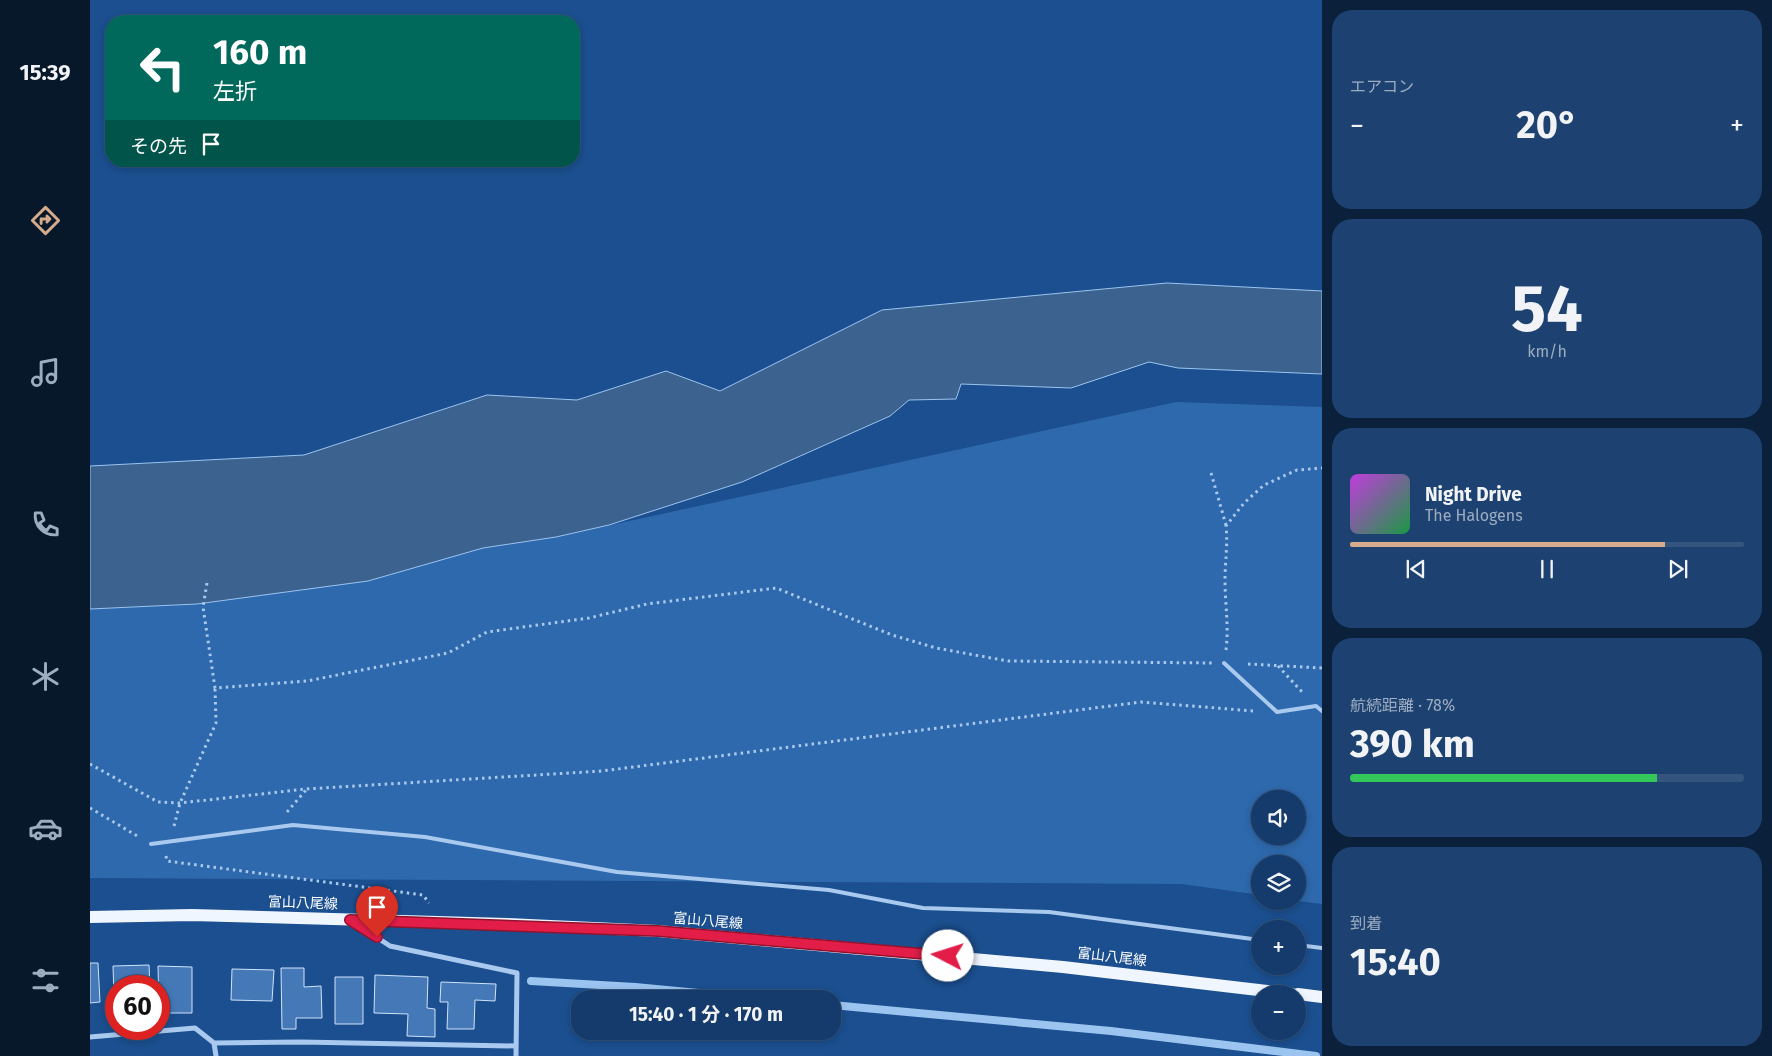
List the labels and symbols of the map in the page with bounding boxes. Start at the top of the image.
pin [356,886,398,937]
street label: 富山八尾線 [268,893,338,913]
street label: 富山八尾線 [672,909,744,933]
position arrow [921,929,973,981]
street label: 富山八尾線 [1076,944,1148,970]
speed limit sign: 60 [105,975,170,1040]

